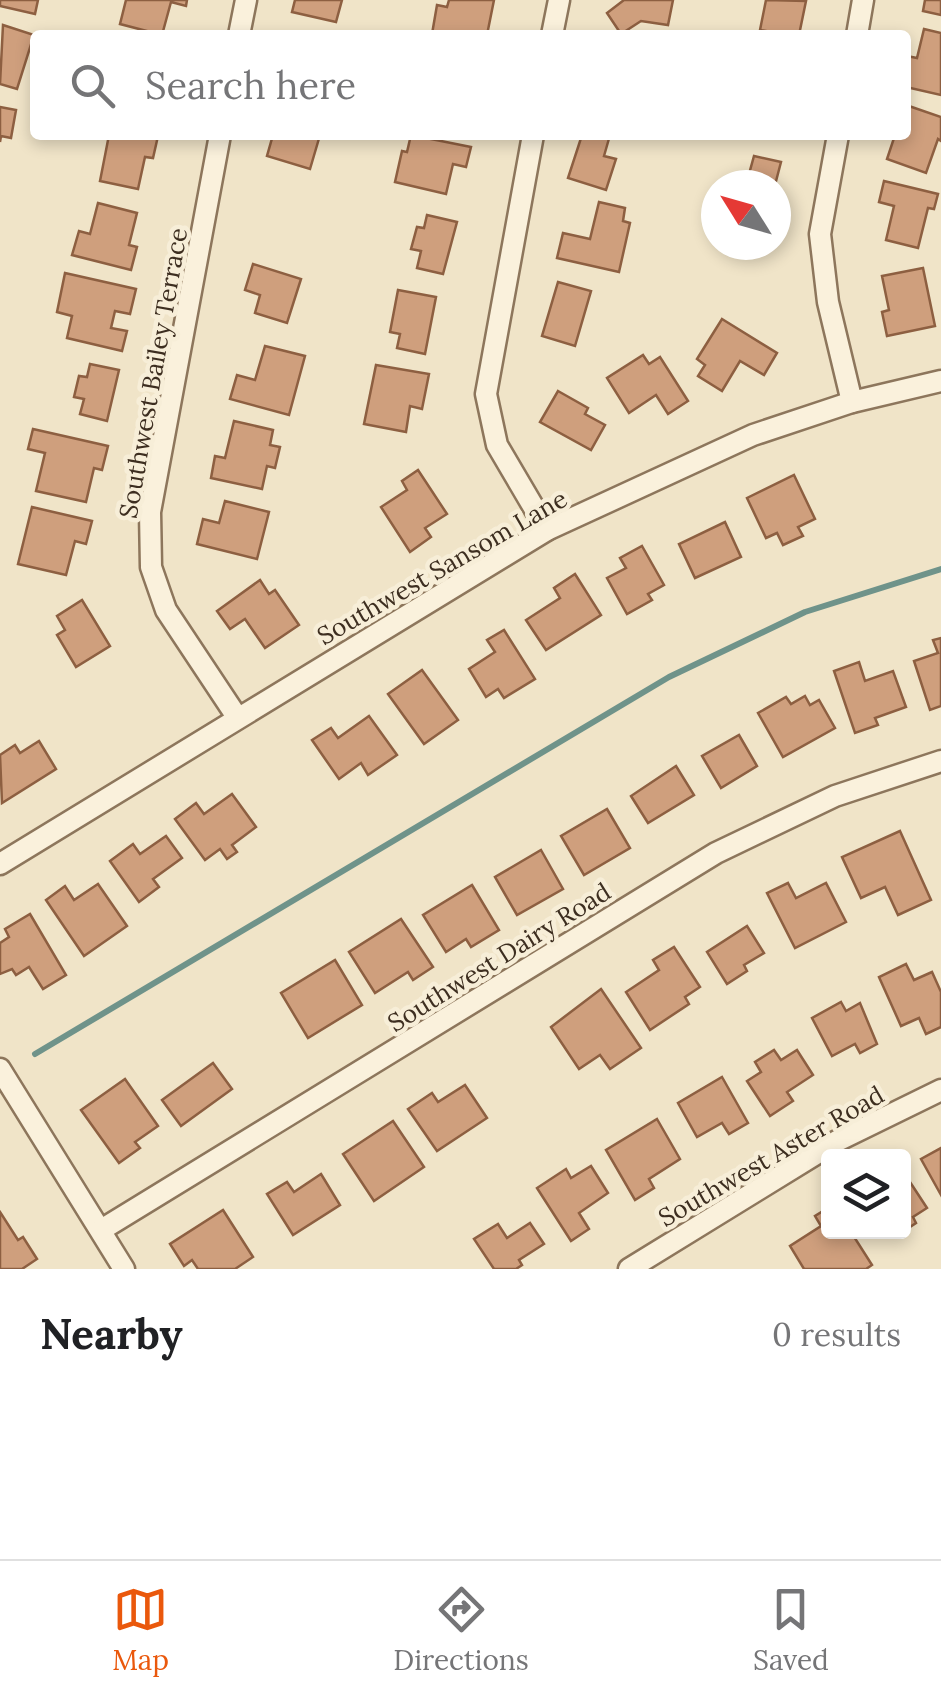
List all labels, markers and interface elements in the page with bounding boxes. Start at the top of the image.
search box [30,30,911,140]
icon: search [65,58,120,113]
text: Search here [145,61,356,109]
north arrow [701,170,791,260]
street label: Southwest Bailey Terrace [112,225,194,521]
street label: Southwest Sansom Lane [311,482,573,652]
street label: Southwest Dairy Road [382,875,616,1039]
street label: Southwest Aster Road [652,1078,890,1234]
map controls [821,1149,911,1239]
button: layers [821,1149,911,1239]
text: Nearby [40,1307,183,1361]
text: 0 results [772,1314,901,1355]
tab: Map [112,1582,169,1678]
tab: Directions [393,1582,529,1678]
tab: Saved [753,1582,829,1678]

